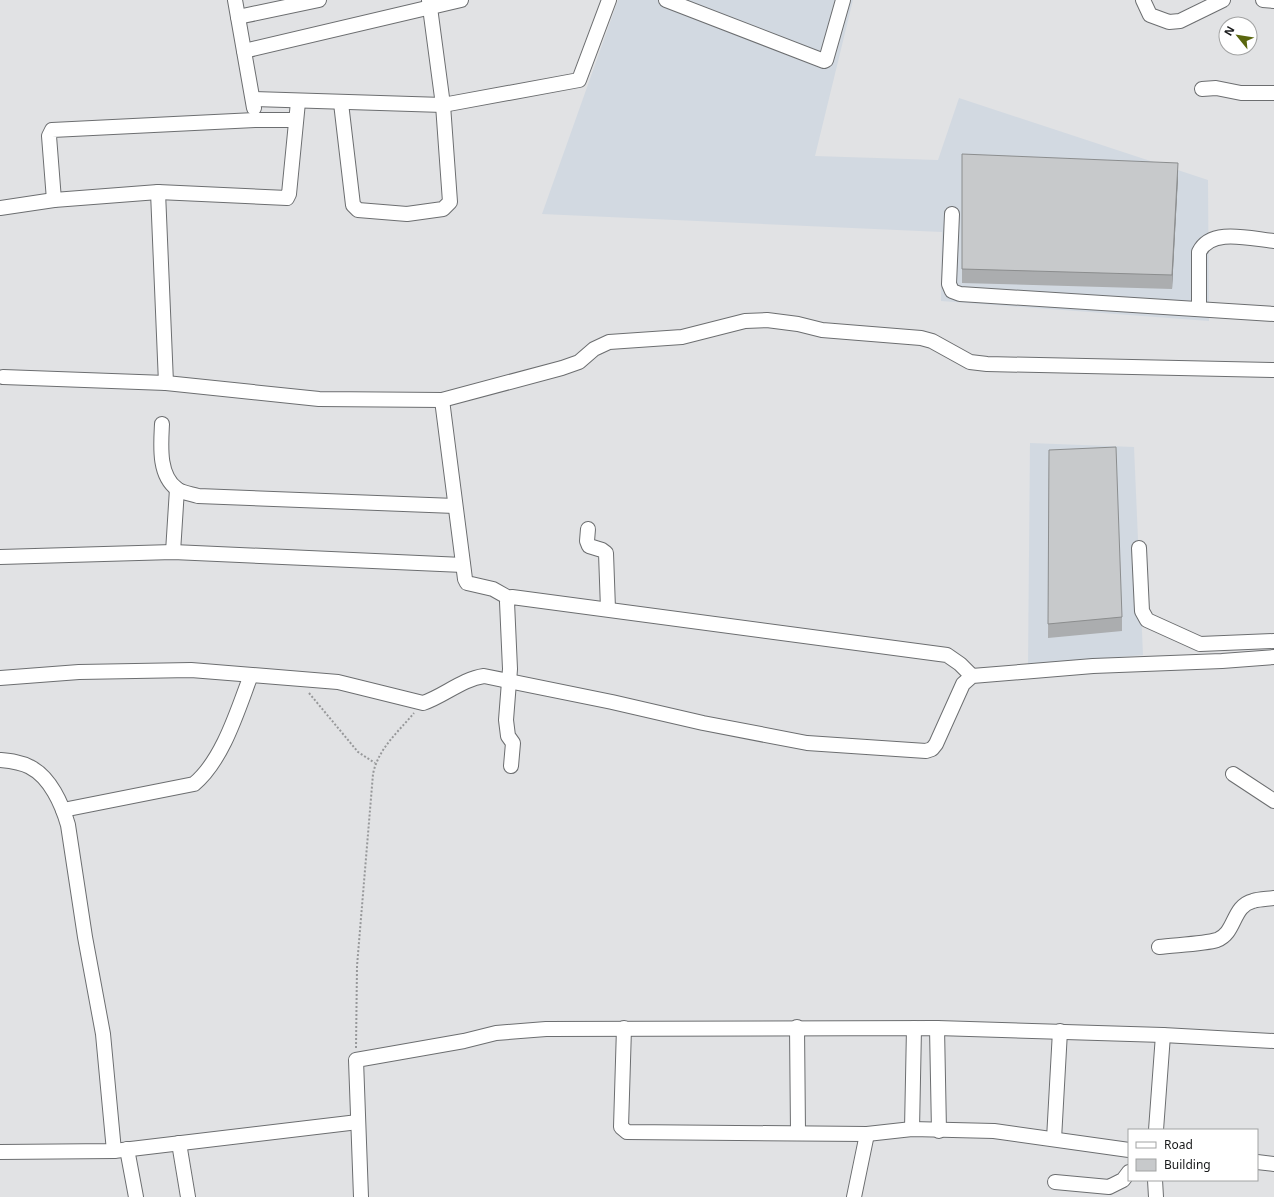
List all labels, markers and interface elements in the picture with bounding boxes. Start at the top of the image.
north arrow [1218,16,1258,56]
text: N [1220,23,1238,38]
legend [1128,1129,1258,1181]
text: Road [1164,1136,1193,1153]
text: Building [1164,1156,1211,1173]

